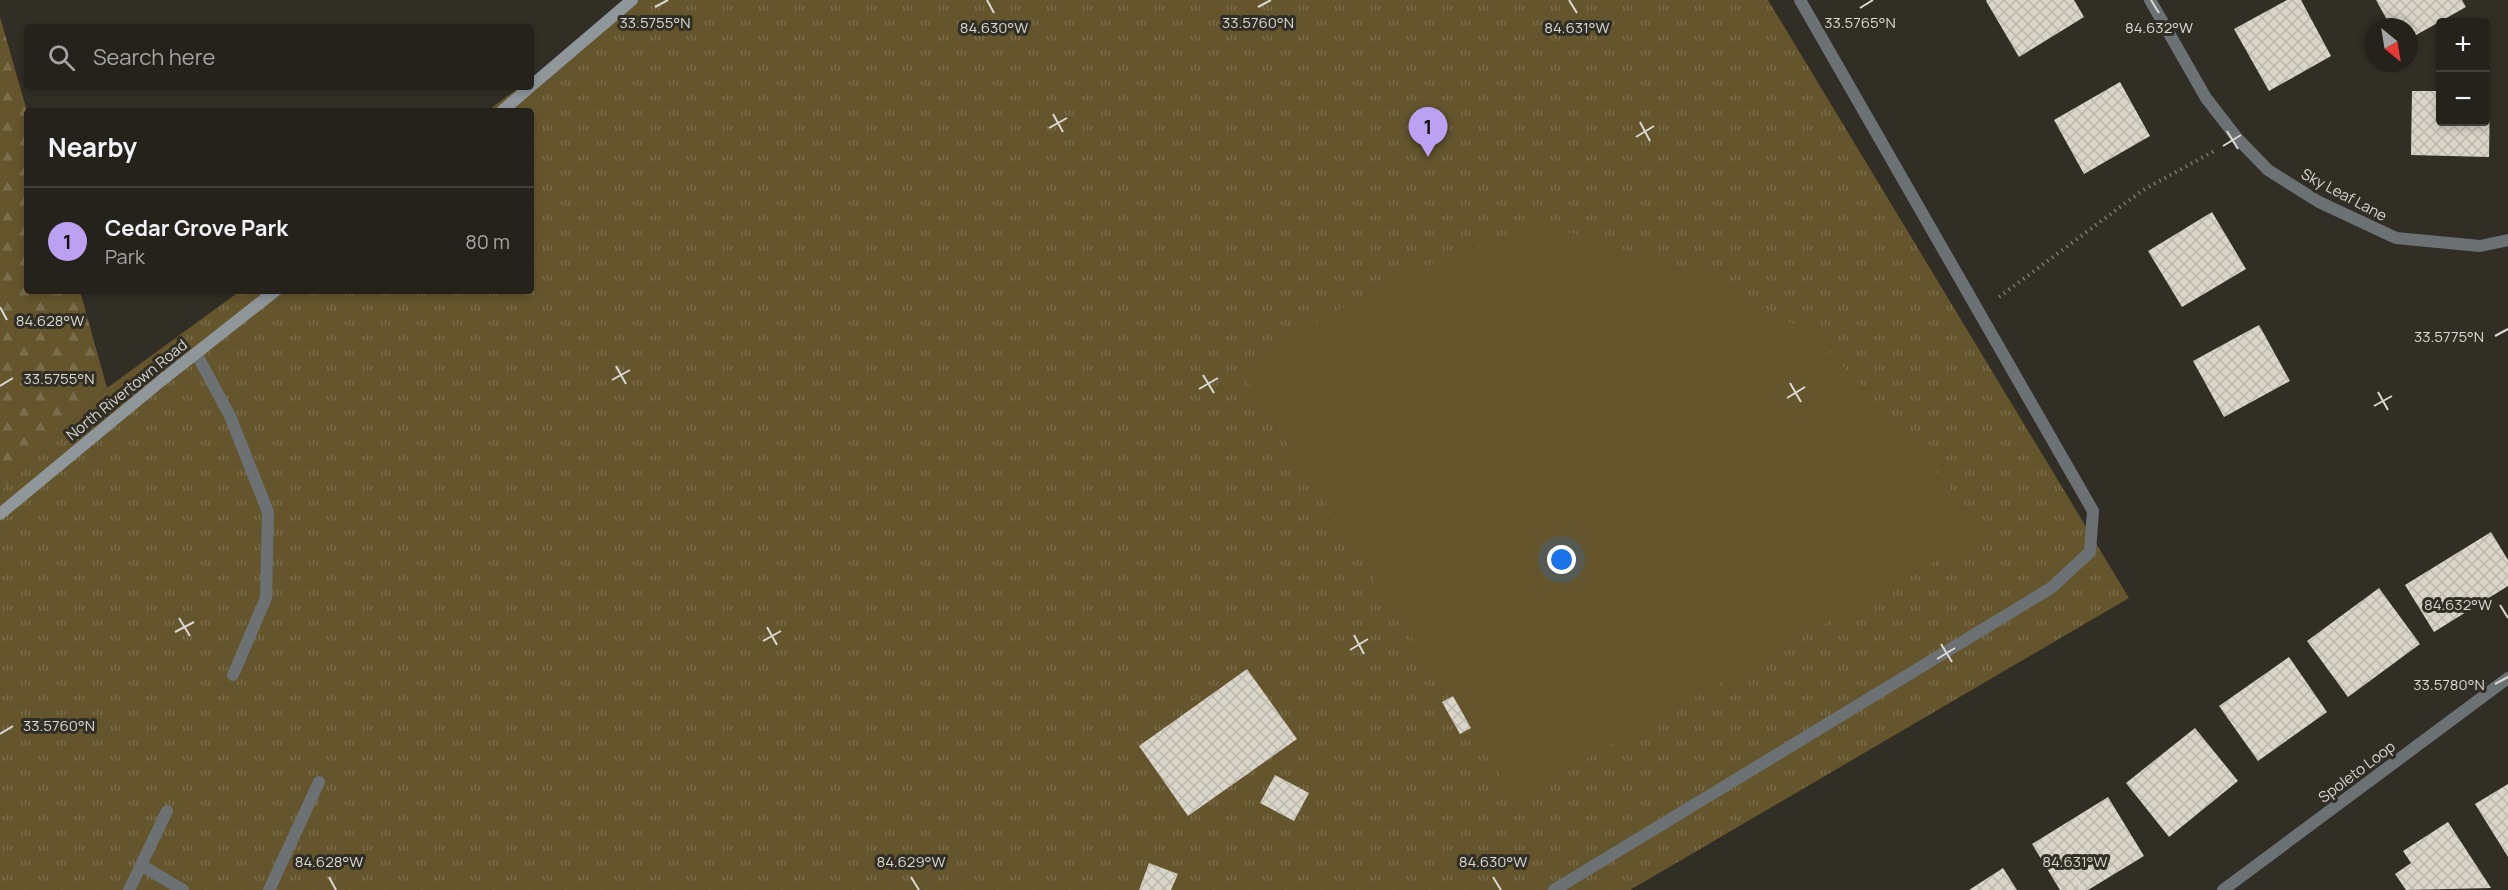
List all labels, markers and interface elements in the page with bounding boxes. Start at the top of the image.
text: 33.5755°N [620,12,690,33]
text: 33.5760°N [1222,12,1294,33]
text: 33.5765°N [1824,12,1896,33]
text: 84.630°W [960,17,1028,38]
text: 84.631°W [1544,17,1610,38]
text: 84.632°W [2125,17,2193,38]
north arrow [2364,18,2418,72]
map controls [2436,18,2490,126]
button: + [2436,18,2490,72]
search box [24,24,534,90]
icon: search [45,41,78,74]
text: Search here [93,42,215,72]
button: − [2436,72,2490,126]
pin: 1 [1408,108,1448,157]
text: Nearby [48,129,137,165]
street label: Sky Leaf Lane [2298,163,2391,226]
text: Cedar Grove Park [105,213,288,243]
text: 1 [63,228,72,255]
text: 80 m [465,228,510,255]
text: Park [105,243,145,270]
text: 84.628°W [16,310,84,331]
text: 33.5775°N [2414,326,2484,347]
street label: North Rivertown Road [62,334,192,445]
text: 33.5755°N [24,368,94,389]
your location [1547,545,1576,574]
text: 84.632°W [2424,594,2492,615]
text: 33.5780°N [2413,674,2485,695]
text: 33.5760°N [23,715,95,736]
street label: Spoleto Loop [2314,736,2400,807]
text: 84.628°W [295,851,363,872]
text: 84.629°W [877,851,946,872]
text: 84.630°W [1459,851,1527,872]
text: 84.631°W [2042,851,2108,872]

